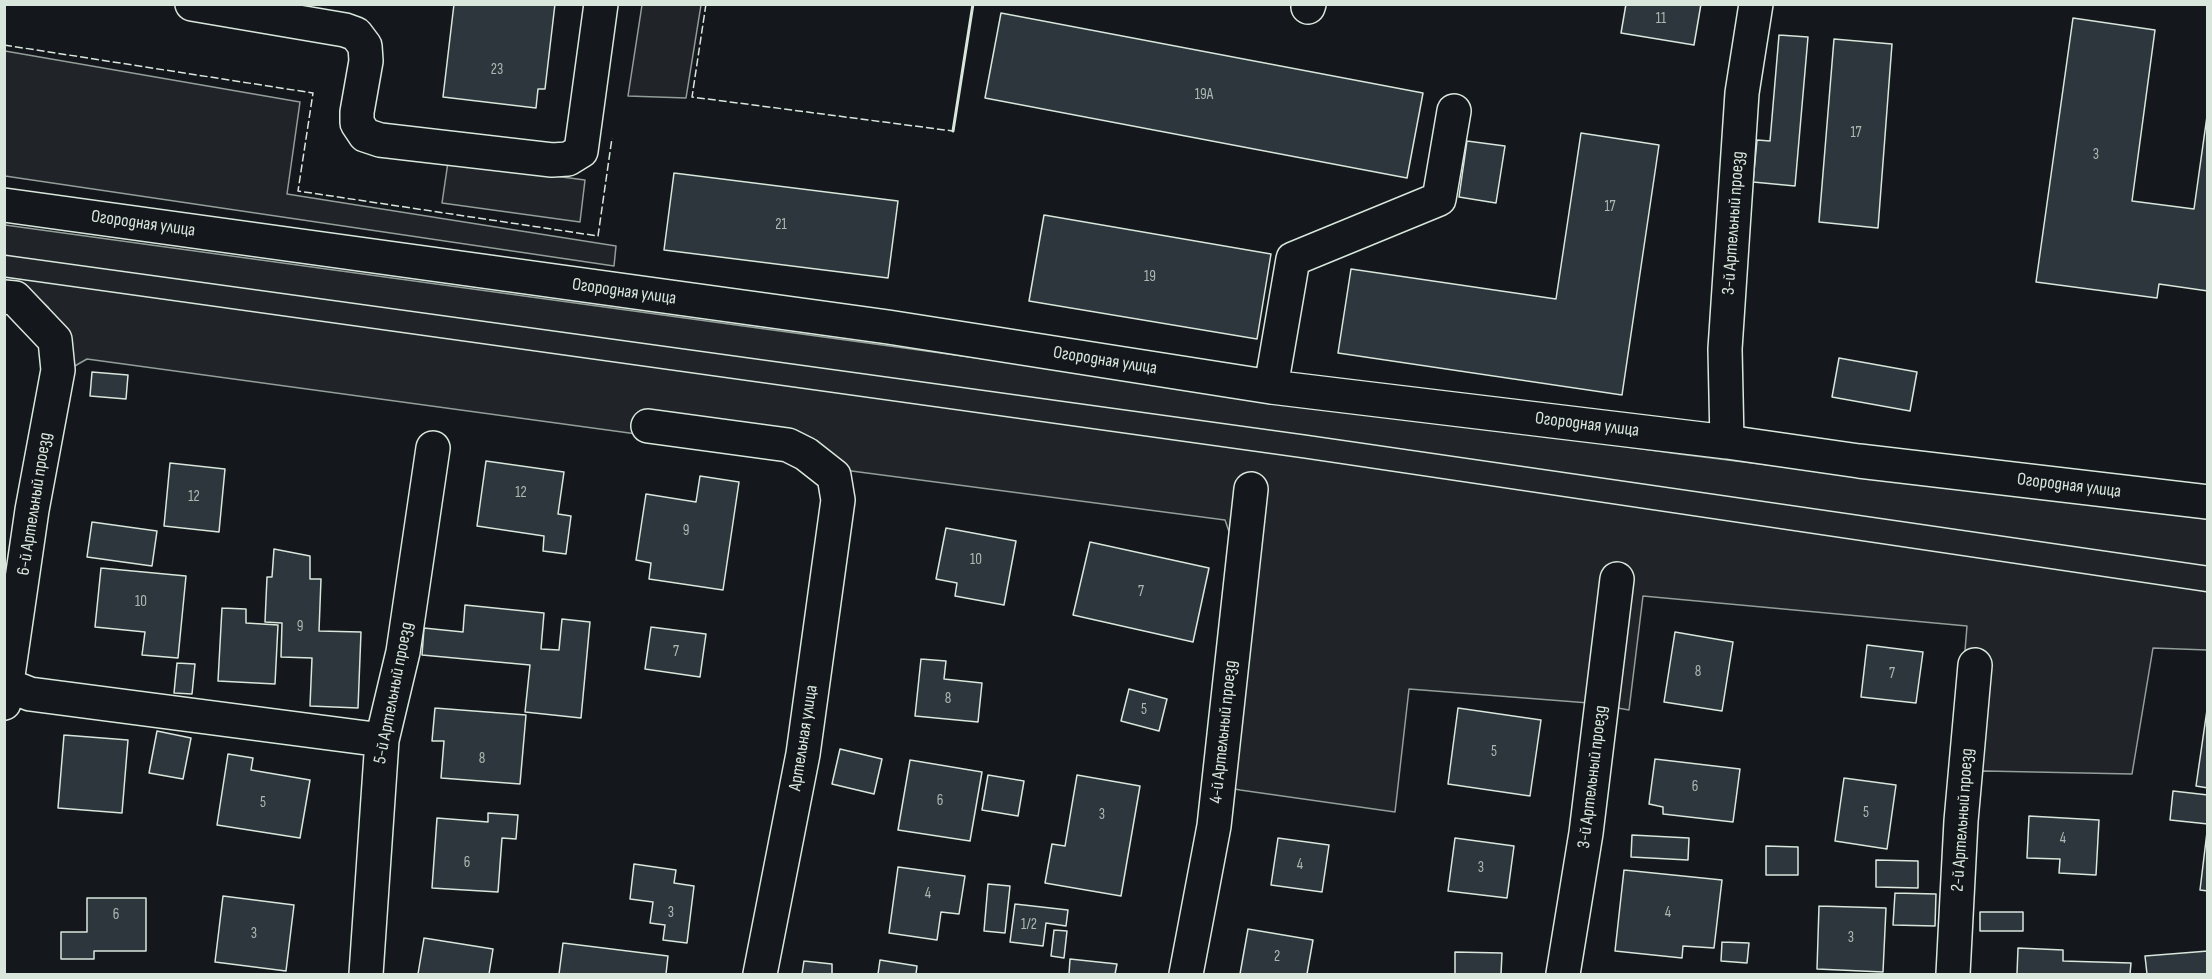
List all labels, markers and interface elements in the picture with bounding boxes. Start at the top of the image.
house number: 11 [1656,10,1666,28]
house number: 23 [491,61,503,79]
house number: 19А [1195,86,1213,104]
house number: 17 [1850,124,1862,142]
house number: 3 [2093,146,2099,164]
street label: 3-й Артельный проезд [1718,150,1750,296]
house number: 17 [1604,198,1616,216]
street label: Огородная улица [90,206,196,242]
house number: 21 [775,216,787,234]
house number: 19 [1144,268,1156,286]
street label: Огородная улица [571,274,677,310]
street label: Огородная улица [1052,342,1158,380]
street label: Огородная улица [1534,408,1640,442]
street label: 6-й Артельный проезд [13,431,57,577]
street label: Огородная улица [2016,469,2122,503]
house number: 12 [515,484,527,502]
house number: 12 [188,488,200,506]
house number: 9 [683,522,689,540]
house number: 10 [970,551,982,569]
house number: 7 [1138,583,1144,601]
house number: 10 [135,593,147,611]
house number: 9 [297,618,303,636]
street label: 5-й Артельный проезд [370,620,418,766]
house number: 7 [673,643,679,661]
street label: 4-й Артельный проезд [1206,659,1242,805]
house number: 8 [1695,663,1701,681]
house number: 7 [1889,665,1895,683]
street label: Артельная улица [785,683,823,793]
house number: 8 [945,690,951,708]
house number: 5 [1141,701,1147,719]
street label: 3-й Артельный проезд [1574,704,1612,850]
house number: 5 [1491,743,1497,761]
street label: 2-й Артельный проезд [1947,747,1979,893]
house number: 8 [479,750,485,768]
house number: 6 [1692,778,1698,796]
house number: 6 [937,792,943,810]
house number: 5 [260,794,266,812]
house number: 5 [1863,804,1869,822]
house number: 3 [1099,806,1105,824]
house number: 4 [2060,830,2066,848]
house number: 6 [464,854,470,872]
house number: 4 [1297,856,1303,874]
house number: 3 [1478,859,1484,877]
house number: 4 [925,885,931,903]
house number: 3 [668,904,674,922]
house number: 4 [1665,904,1671,922]
house number: 6 [113,906,119,924]
house number: 1/2 [1021,916,1037,934]
house number: 3 [251,925,257,943]
house number: 3 [1848,929,1854,947]
house number: 2 [1274,948,1280,966]

